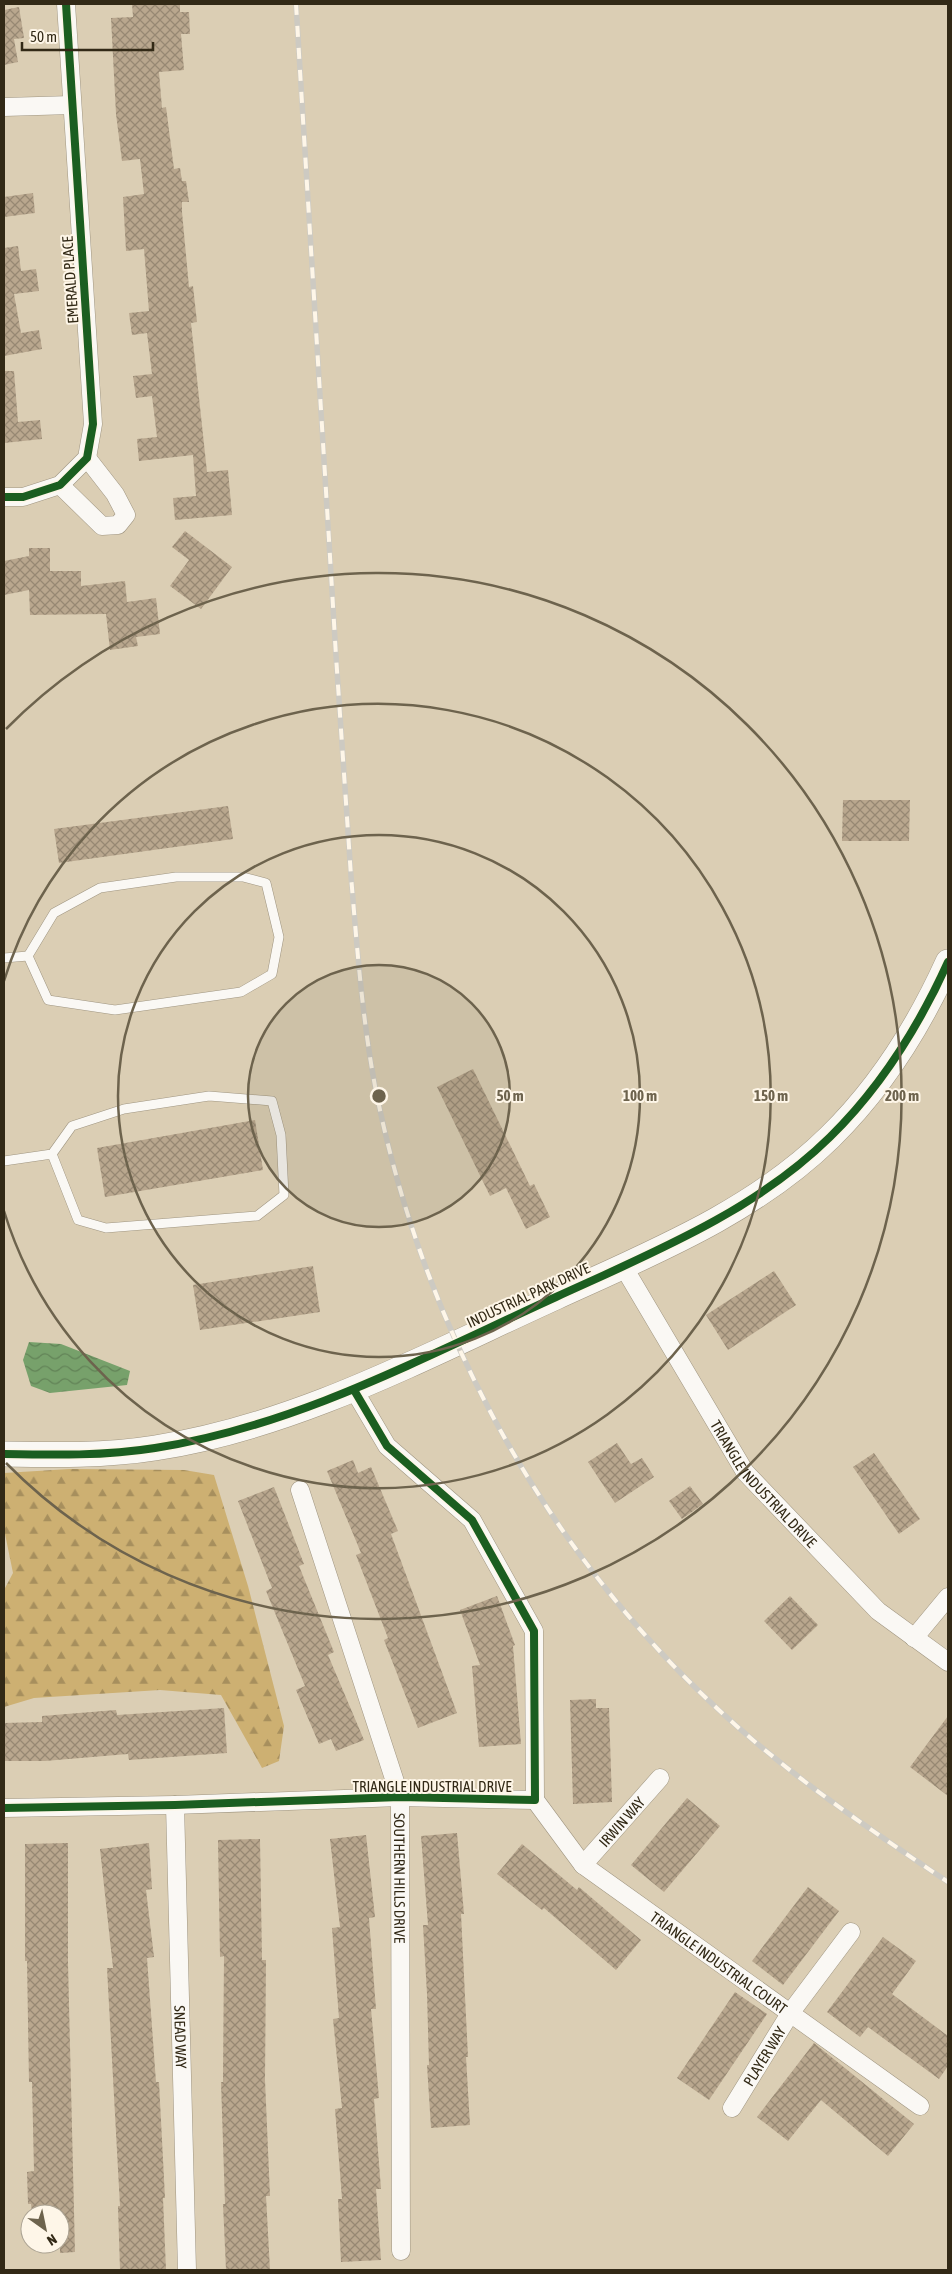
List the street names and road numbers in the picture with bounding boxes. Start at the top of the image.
street label: EMERALD PLACE [58,235,82,324]
street label: INDUSTRIAL PARK DRIVE [464,1259,593,1331]
street label: TRIANGLE INDUSTRIAL DRIVE [708,1417,821,1551]
street label: TRIANGLE INDUSTRIAL DRIVE [352,1778,512,1795]
street label: IRWIN WAY [595,1793,648,1850]
street label: SOUTHERN HILLS DRIVE [392,1813,409,1944]
street label: TRIANGLE INDUSTRIAL COURT [647,1908,791,2017]
street label: SNEAD WAY [172,2005,190,2069]
street label: PLAYER WAY [739,2023,789,2089]

